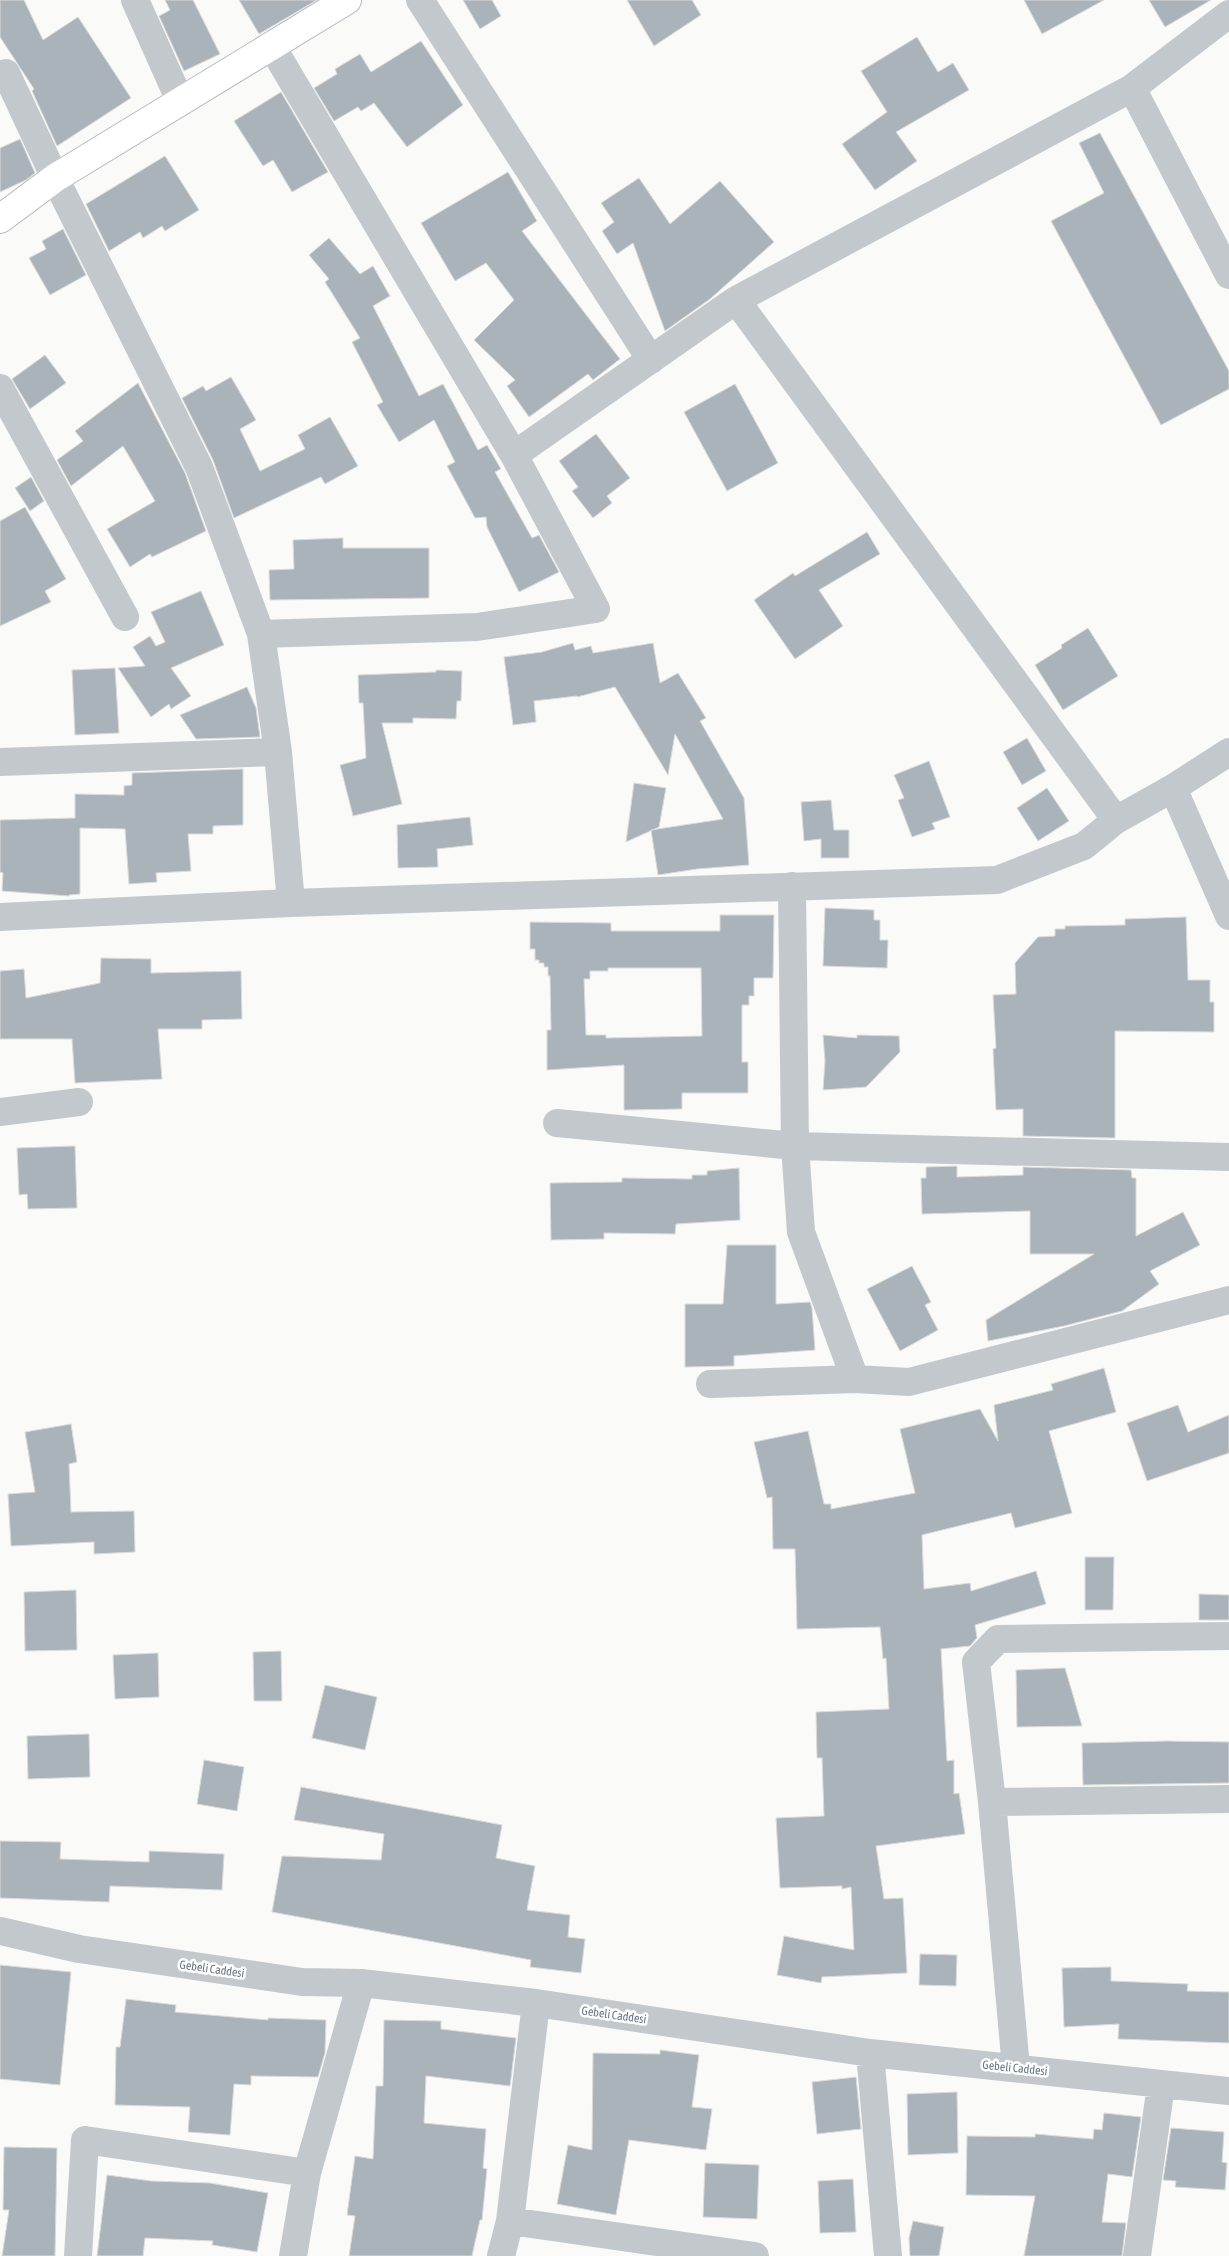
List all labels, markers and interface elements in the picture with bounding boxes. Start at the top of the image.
street label: Gebeli Caddesi [179,1958,245,1980]
street label: Gebeli Caddesi [581,2004,647,2026]
street label: Gebeli Caddesi [982,2058,1048,2078]

